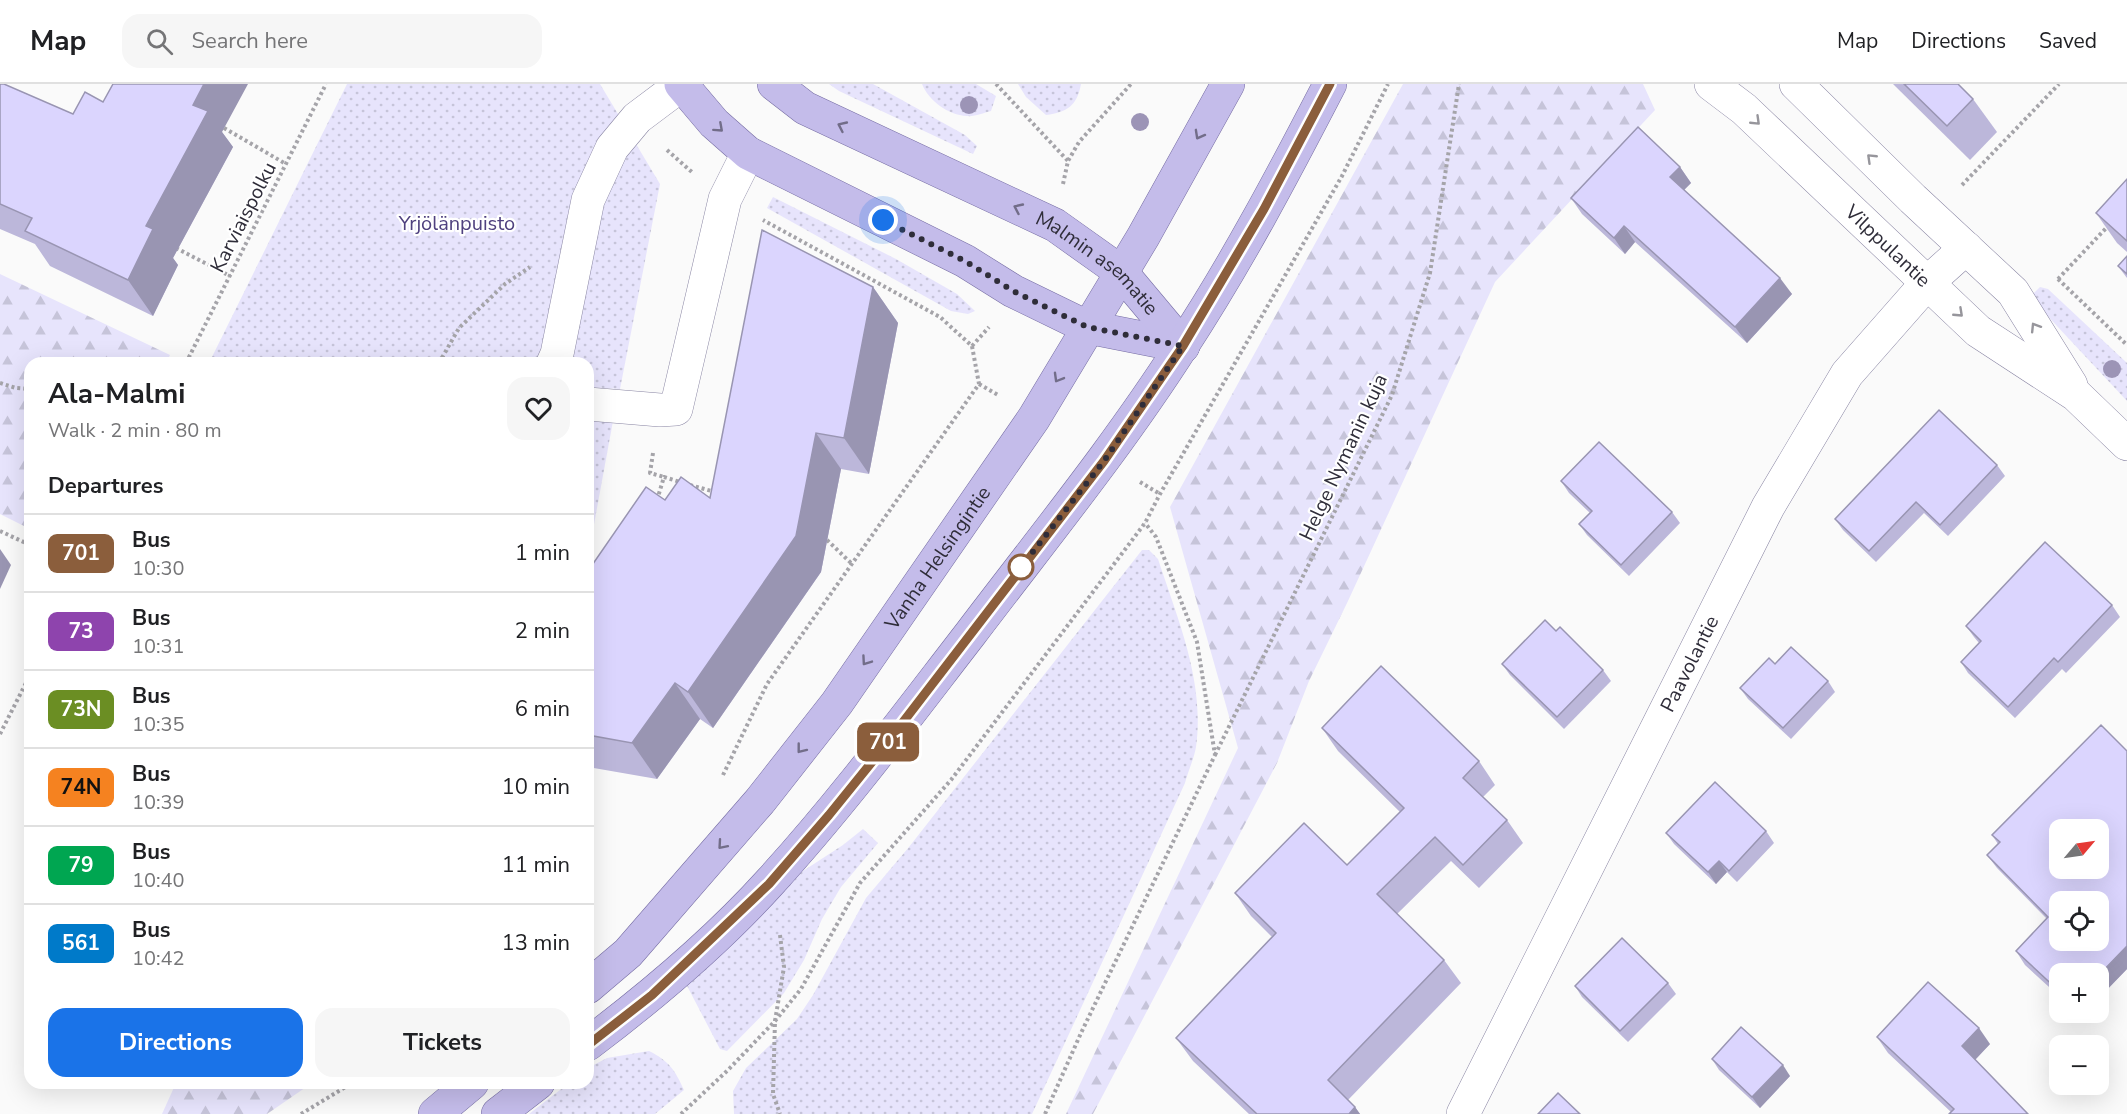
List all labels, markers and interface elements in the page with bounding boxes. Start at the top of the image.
search box [122,14,542,68]
text: Map [30,22,86,60]
icon: search [143,25,176,58]
text: Search here [191,26,308,56]
text: Map [1837,27,1878,55]
text: Directions [1911,27,2006,55]
text: Saved [2039,27,2097,55]
one-way arrow [1750,114,1760,125]
one-way arrow [712,121,723,132]
one-way arrow [837,121,848,133]
one-way arrow [1195,129,1206,139]
one-way arrow [1868,154,1879,165]
street label: Karviaispolku [204,157,283,277]
street label: Vilppulantie [1838,198,1937,293]
one-way arrow [1014,204,1025,216]
your location [868,205,898,235]
street label: Malmin asematie [1031,205,1164,321]
park label: Yrjölänpuisto [398,210,515,237]
one-way arrow [1952,306,1962,317]
one-way arrow [2030,323,2042,333]
street label: Helge Nymanin kuja [1293,369,1394,545]
one-way arrow [1053,372,1065,382]
text: Ala-Malmi [48,375,185,413]
button: heart [507,377,570,440]
text: Walk · 2 min · 80 m [48,417,222,444]
text: Departures [48,471,163,501]
street label: Vanha Helsingintie [878,481,997,636]
text: Bus [132,525,171,555]
text: 1 min [515,538,570,568]
text: 701 [62,539,100,567]
unlabelled marker [1008,554,1034,580]
text: 10:30 [132,555,185,582]
text: Bus [132,603,171,633]
street label: Paavolantie [1654,611,1725,717]
text: 2 min [515,616,570,646]
text: 73 [68,617,94,645]
text: 10:31 [132,633,185,660]
one-way arrow [862,654,873,665]
text: Bus [132,681,171,711]
text: 6 min [515,694,570,724]
text: 73N [61,695,101,723]
text: 10:35 [132,711,185,738]
line badge: 701 [854,722,922,762]
text: 701 [869,728,907,756]
one-way arrow [798,742,809,753]
text: Bus [132,759,171,789]
text: 10 min [502,772,570,802]
text: 74N [61,773,101,801]
text: 10:39 [132,789,185,816]
north arrow [2049,819,2109,879]
map controls [2049,819,2109,1095]
text: Bus [132,837,171,867]
one-way arrow [718,838,729,849]
text: 11 min [502,850,570,880]
text: 79 [68,851,94,879]
text: 10:40 [132,867,185,894]
button: locate [2049,891,2109,951]
text: Bus [132,915,171,945]
text: 13 min [502,928,570,958]
text: 561 [62,929,100,957]
text: 10:42 [132,945,185,972]
button: + [2049,963,2109,1023]
button: Directions [48,1008,303,1077]
button: Tickets [315,1008,570,1077]
button: − [2049,1035,2109,1095]

